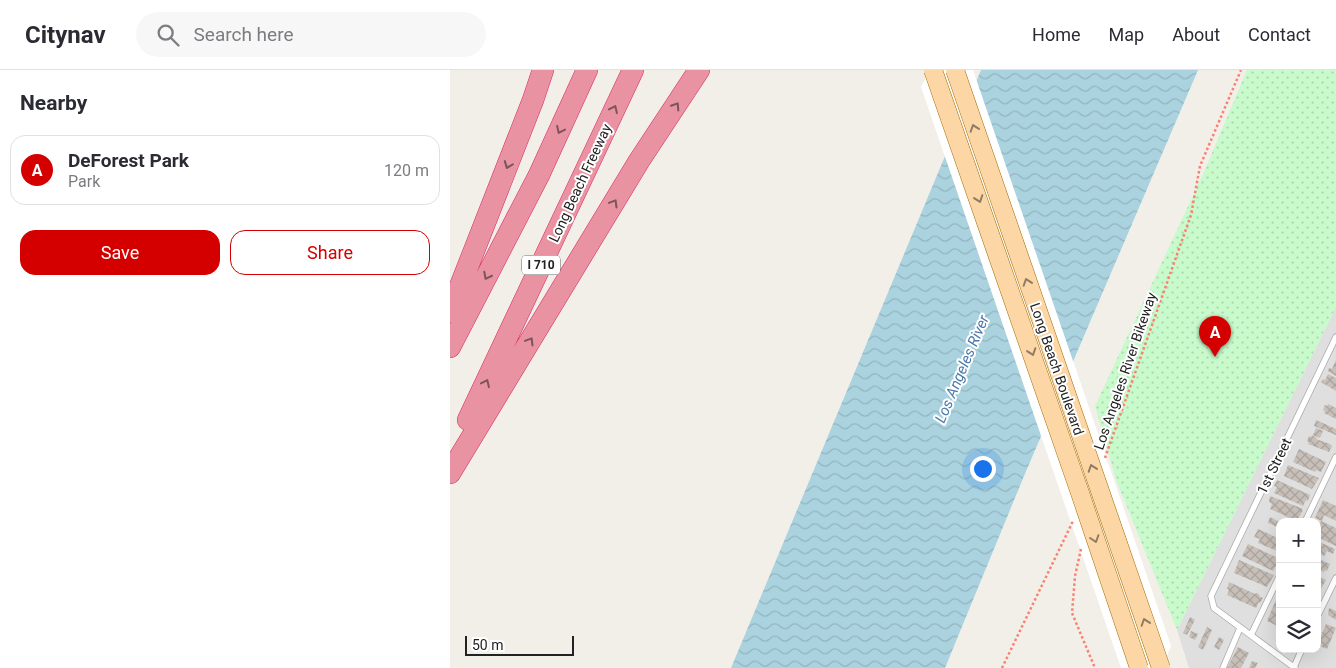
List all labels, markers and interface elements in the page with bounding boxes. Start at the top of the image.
search box [136,12,486,57]
text: Citynav [25,21,106,49]
icon: search [154,21,182,49]
text: Search here [194,23,294,46]
text: Home [1032,24,1081,45]
text: Map [1109,24,1144,45]
text: About [1172,24,1220,45]
text: Contact [1248,24,1311,45]
text: Nearby [20,91,87,115]
one-way arrow [669,102,679,111]
one-way arrow [608,105,618,114]
street label: Long Beach Freeway [546,121,615,245]
one-way arrow [970,124,980,133]
one-way arrow [555,125,566,134]
text: DeForest Park [68,149,189,172]
one-way arrow [503,160,514,169]
text: A [32,161,42,180]
text: 120 m [384,161,429,180]
text: Park [68,172,100,191]
one-way arrow [973,194,983,202]
one-way arrow [608,199,618,208]
button: Save [20,230,220,275]
button: Share [230,230,430,275]
road number: I 710 [522,256,560,274]
one-way arrow [483,270,493,279]
one-way arrow [1023,278,1033,286]
street label: Los Angeles River Bikeway [1091,290,1160,452]
street label: Long Beach Boulevard [1027,301,1087,437]
water label: Los Angeles River [931,311,993,426]
pin: A [1199,316,1231,357]
one-way arrow [523,338,533,347]
one-way arrow [1026,347,1036,356]
one-way arrow [479,379,490,388]
street label: 1st Street [1254,435,1295,497]
your location [970,456,996,482]
one-way arrow [1088,464,1098,473]
map controls [1276,518,1321,653]
button: + [1276,518,1321,563]
one-way arrow [1090,534,1100,543]
button: − [1276,563,1321,608]
button: layers [1276,608,1321,653]
one-way arrow [1141,618,1151,627]
scale bar [465,633,574,656]
text: 50 m [472,637,504,653]

